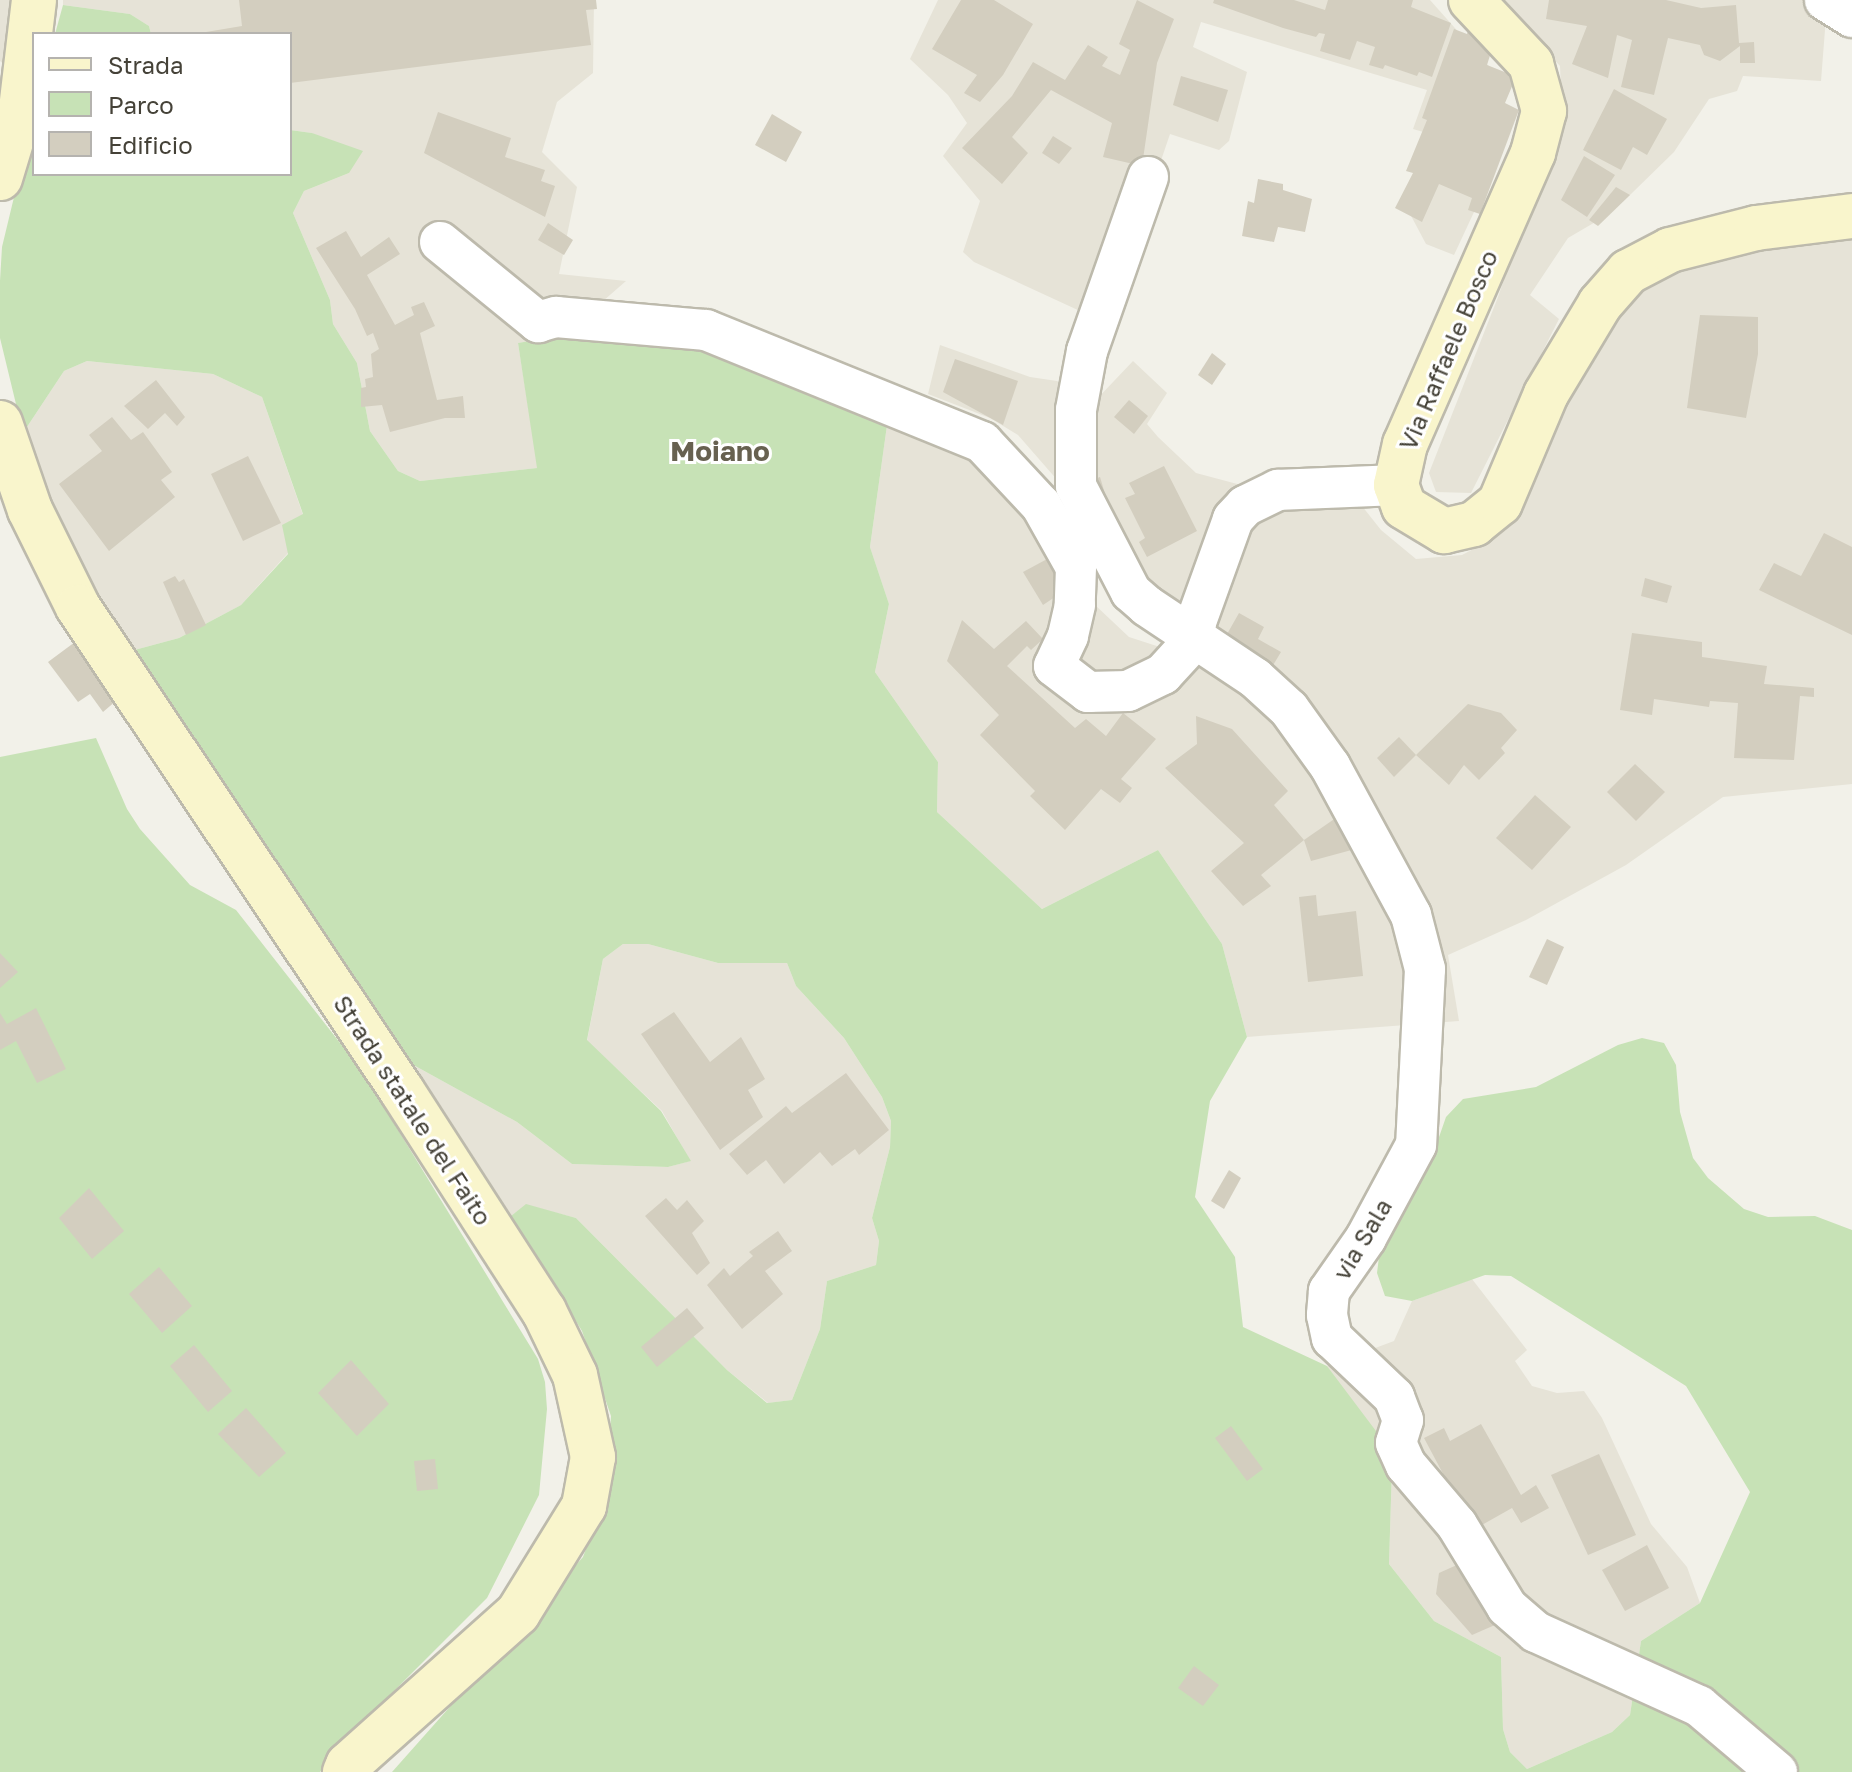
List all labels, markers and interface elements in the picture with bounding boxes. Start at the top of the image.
legend [32,32,292,176]
text: Strada [108,50,183,79]
text: Parco [108,90,174,119]
text: Edificio [108,130,193,159]
street label: Via Raffaele Bosco [1393,246,1503,454]
district label: Moiano [670,434,770,468]
street label: Strada statale del Faito [328,990,498,1230]
street label: via Sala [1327,1193,1397,1285]

